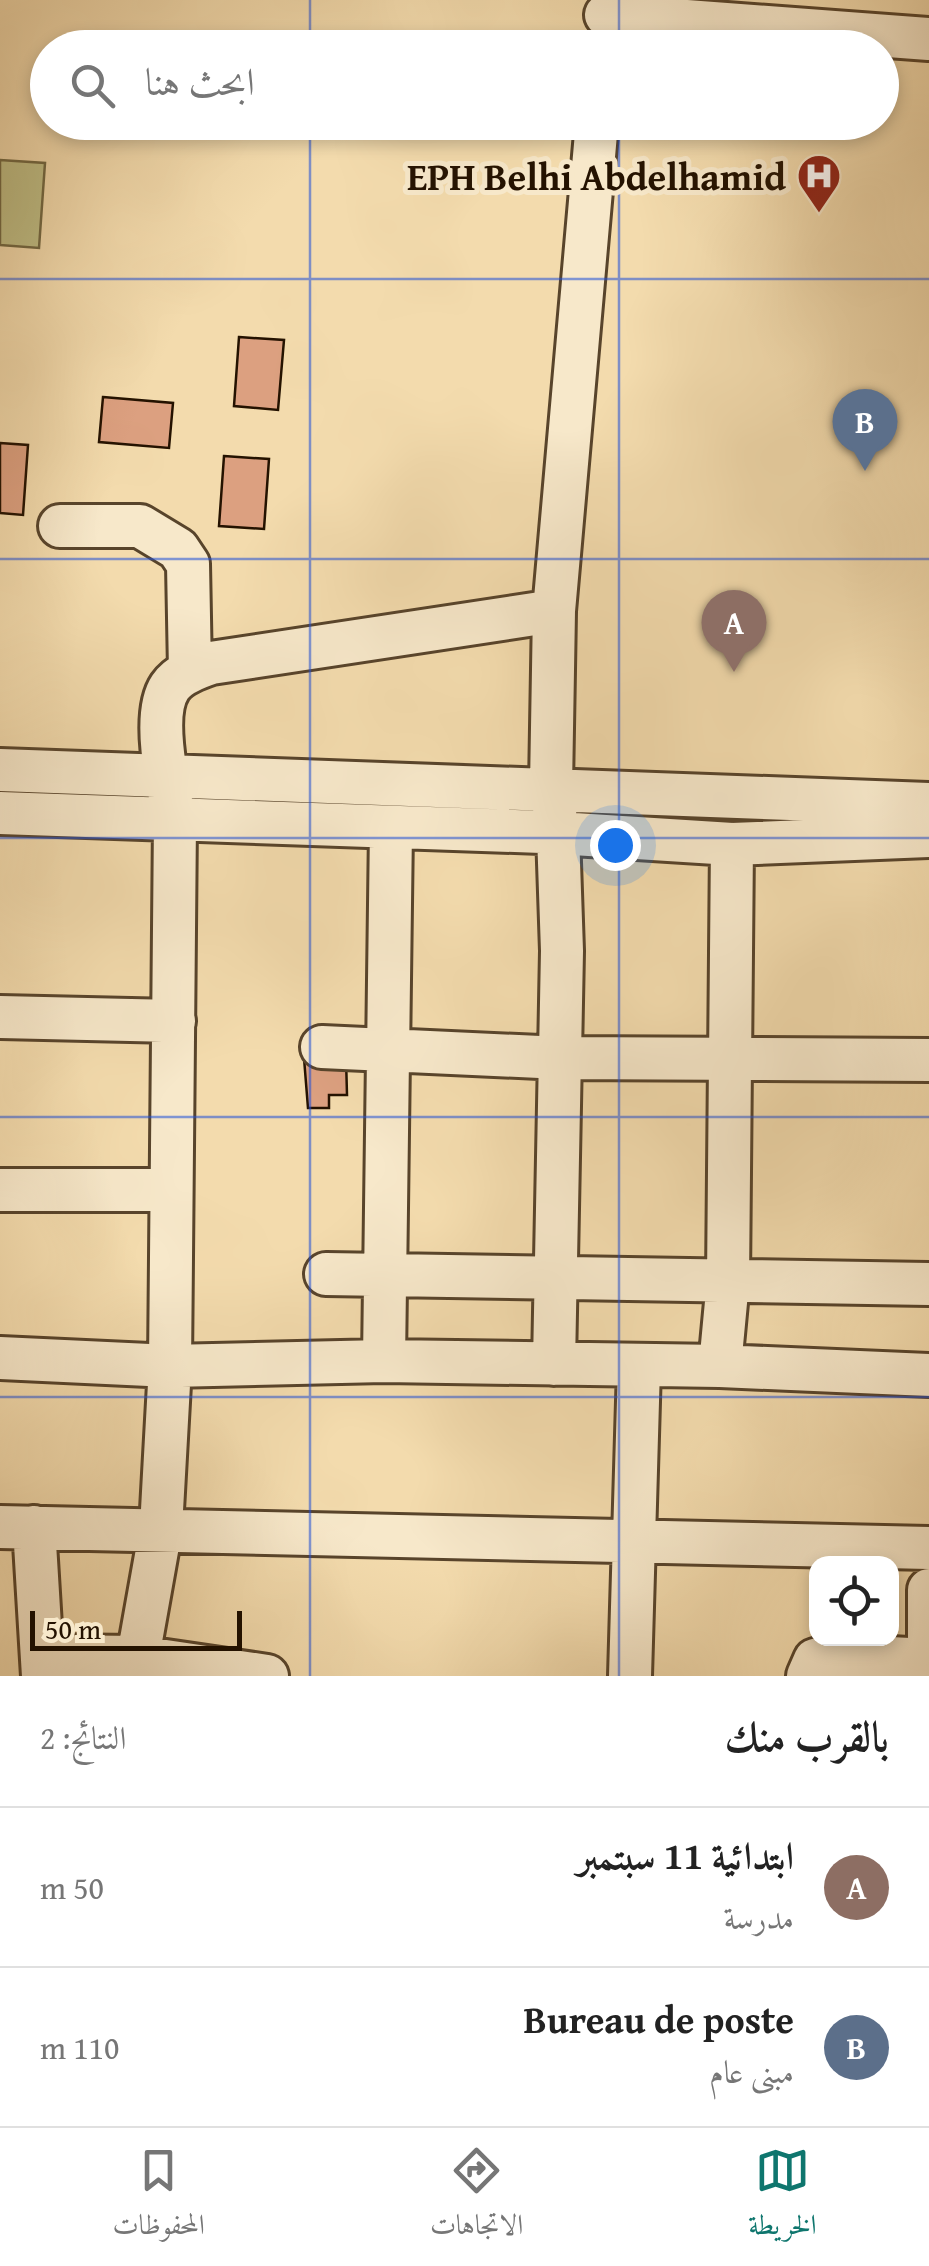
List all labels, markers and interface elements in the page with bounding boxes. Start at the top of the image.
search box [30,30,899,140]
text: ابحث هنا [145,53,255,109]
icon: search [65,58,120,113]
place label: EPH Belhi Abdelhamid [407,148,786,204]
hospital icon: EPH Belhi Abdelhamid [796,153,842,214]
pin: B [832,388,898,471]
pin: A [702,590,766,672]
your location [590,820,641,871]
map controls [809,1556,899,1646]
button: locate [809,1556,899,1646]
scale bar [30,1606,242,1650]
text: 50 m [45,1608,101,1649]
text: بالقرب منك [725,1705,889,1766]
text: النتائج: 2 [40,1714,126,1761]
text: ابتدائية 11 سبتمبر [577,1827,794,1883]
text: 50 m [40,1864,104,1911]
text: A [846,1864,867,1911]
text: مدرسة [723,1894,794,1941]
text: Bureau de poste [523,1991,794,2047]
text: 110 m [40,2024,119,2071]
text: B [847,2024,866,2071]
text: مبنى عام [709,2048,794,2095]
tab: المحفوظات [113,2143,205,2252]
tab: الاتجاهات [430,2143,523,2252]
tab: الخريطة [748,2143,816,2252]

